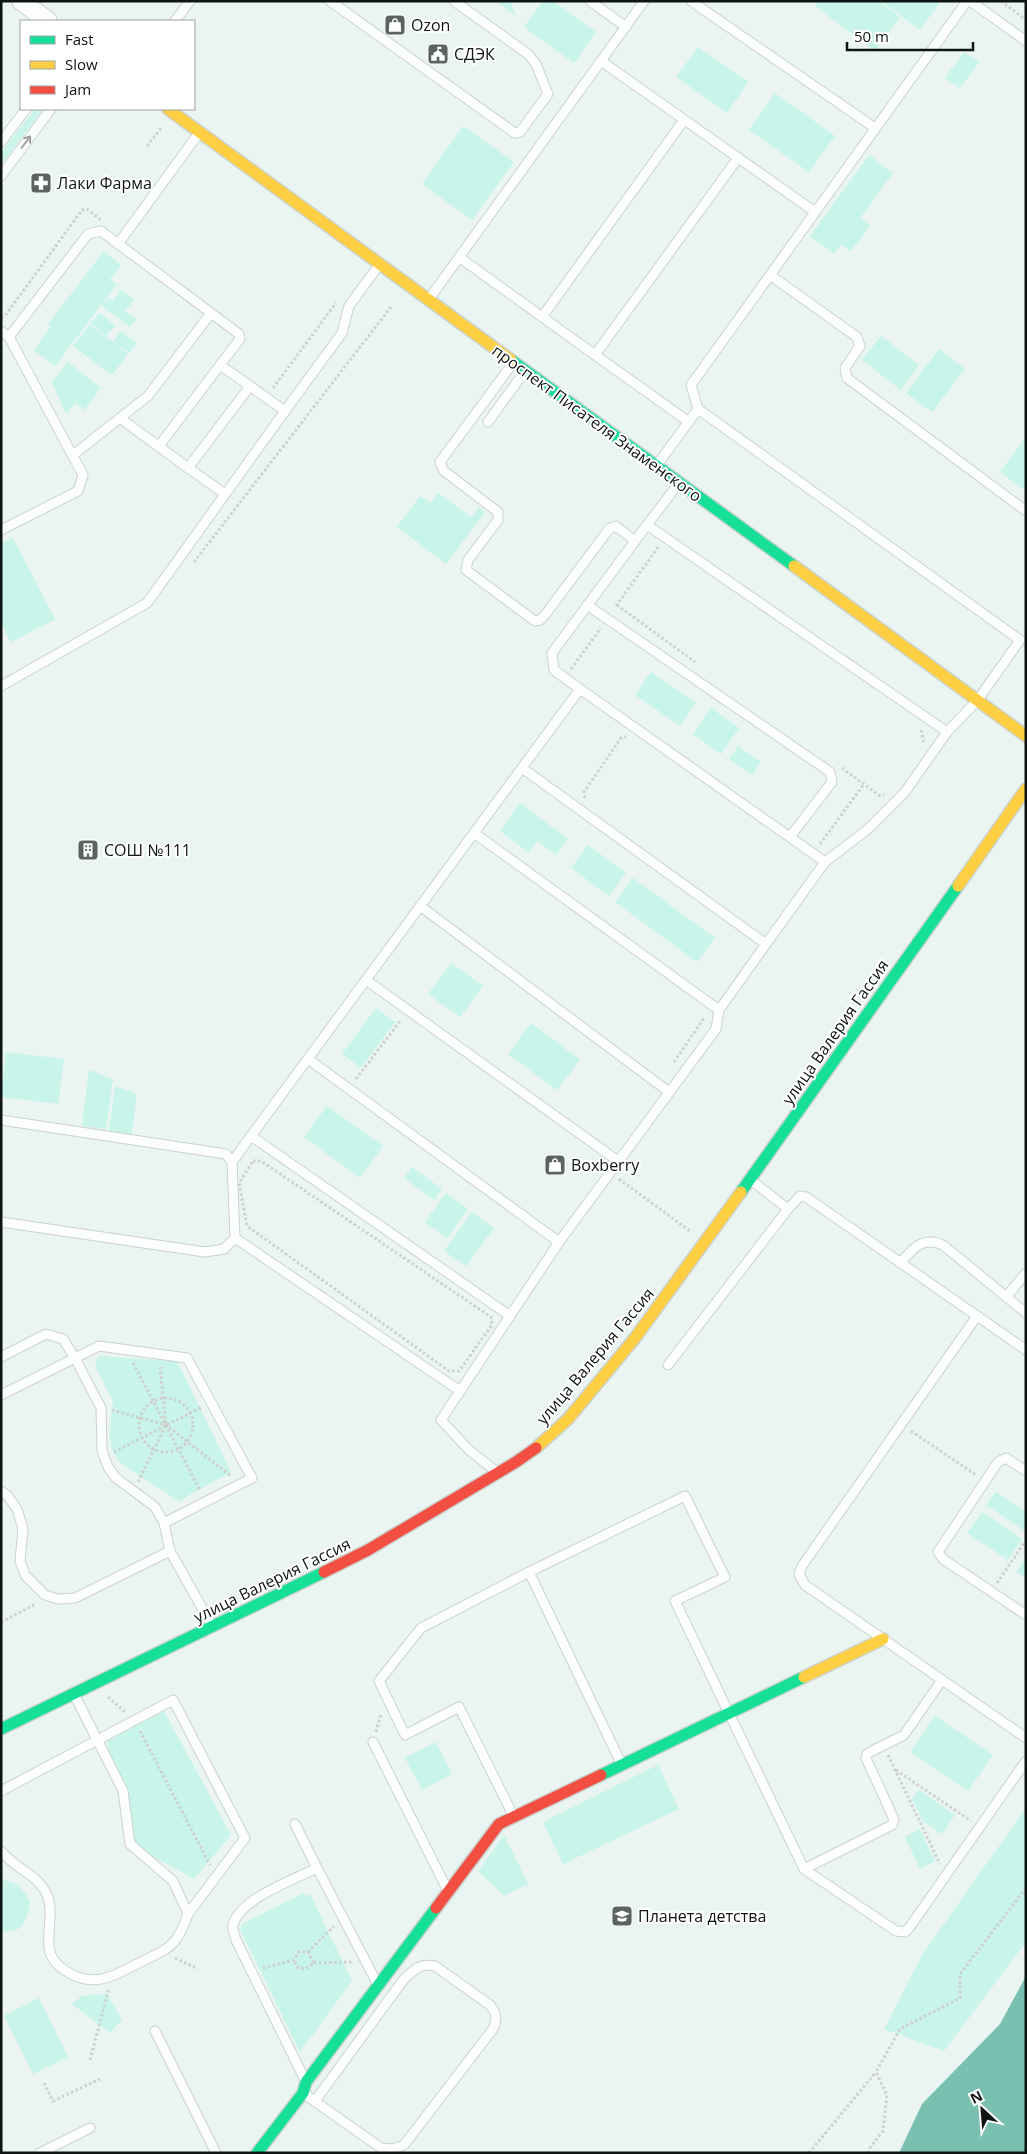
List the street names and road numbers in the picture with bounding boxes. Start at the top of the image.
street label: проспект Писателя Знаменского [488,339,706,507]
street label: улица Валерия Гассия [777,955,893,1109]
street label: улица Валерия Гассия [531,1283,659,1429]
street label: улица Валерия Гассия [190,1532,354,1628]

